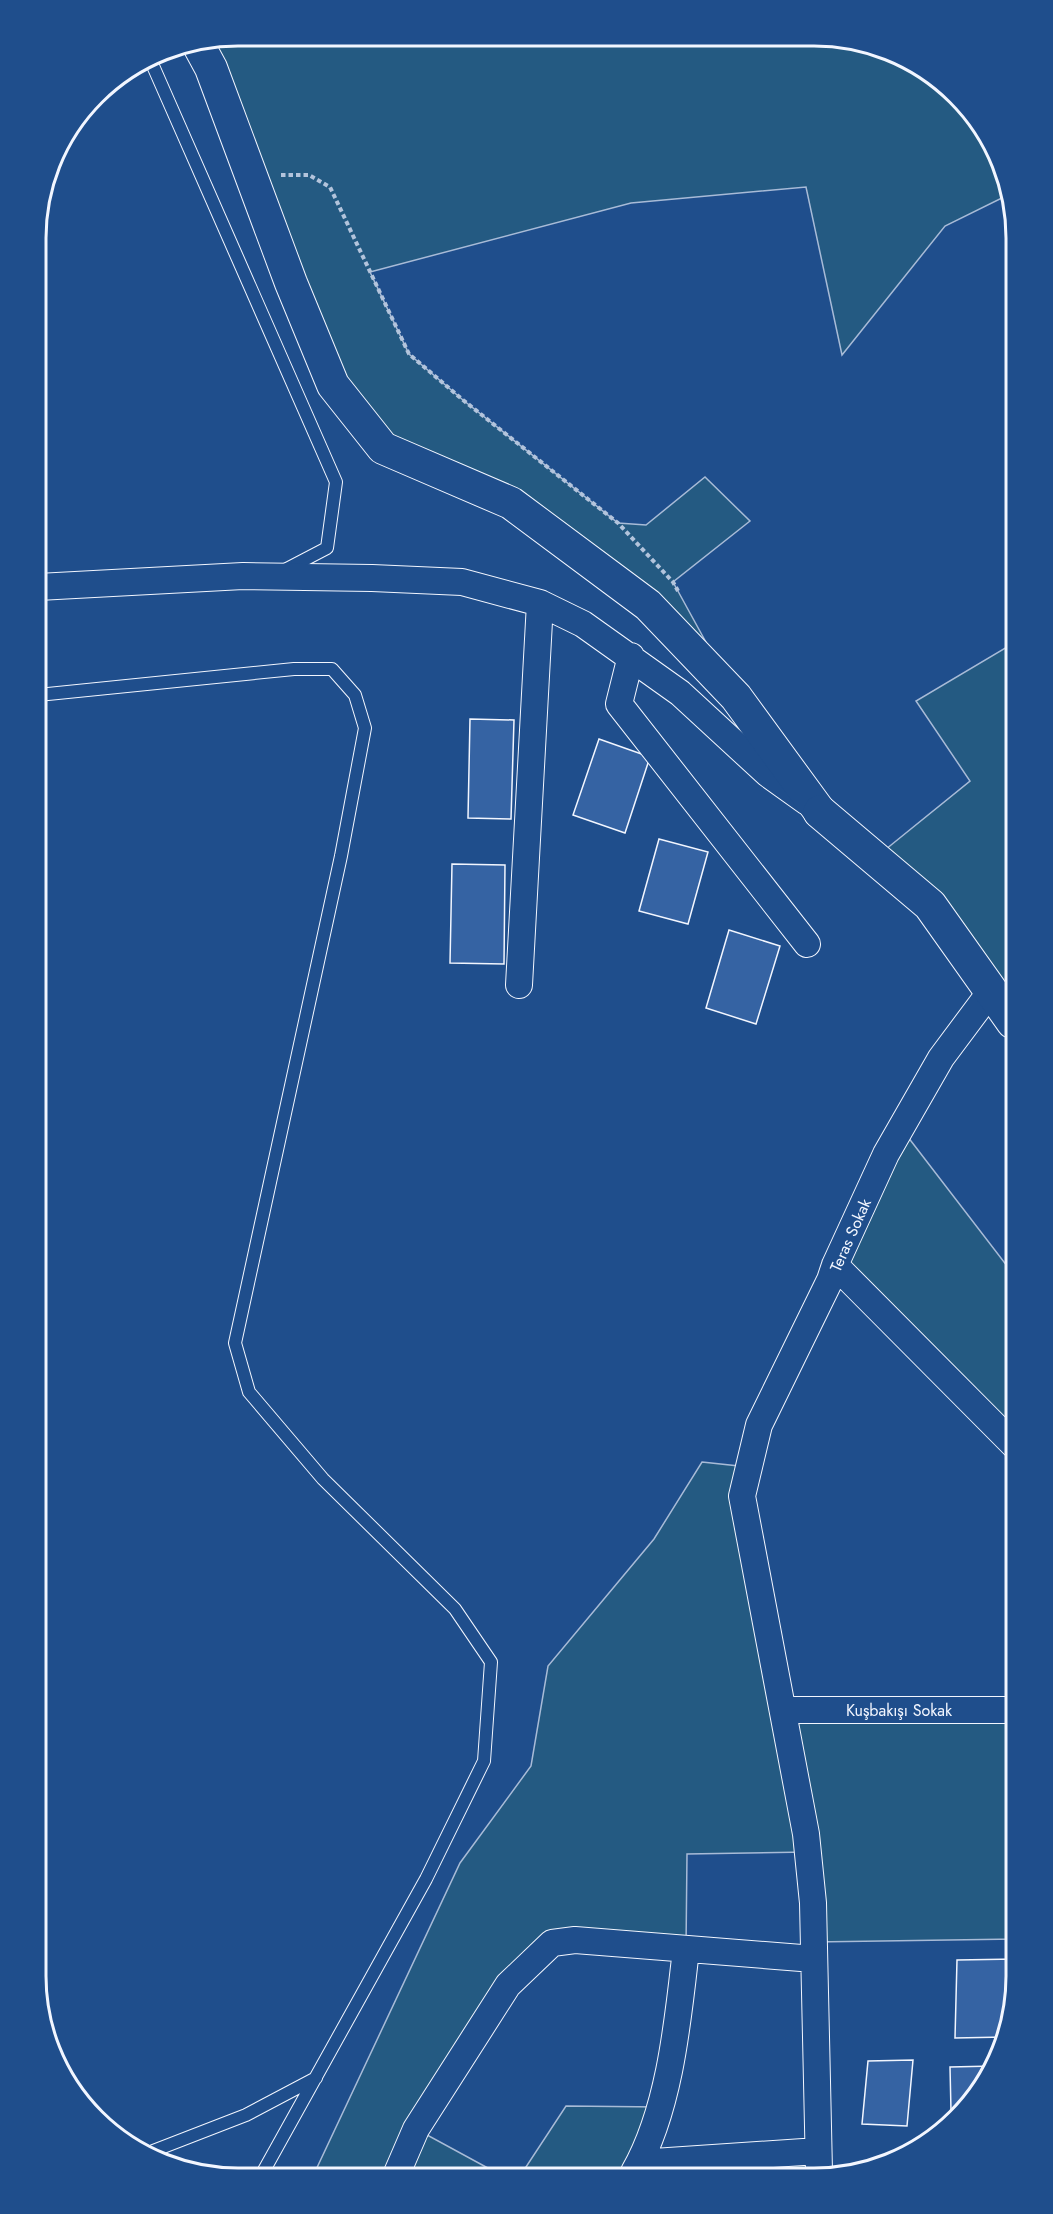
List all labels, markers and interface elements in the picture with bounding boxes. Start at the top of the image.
street label: Teras Sokak [824,1194,877,1275]
street label: Kuşbakışı Sokak [846,1699,953,1722]

